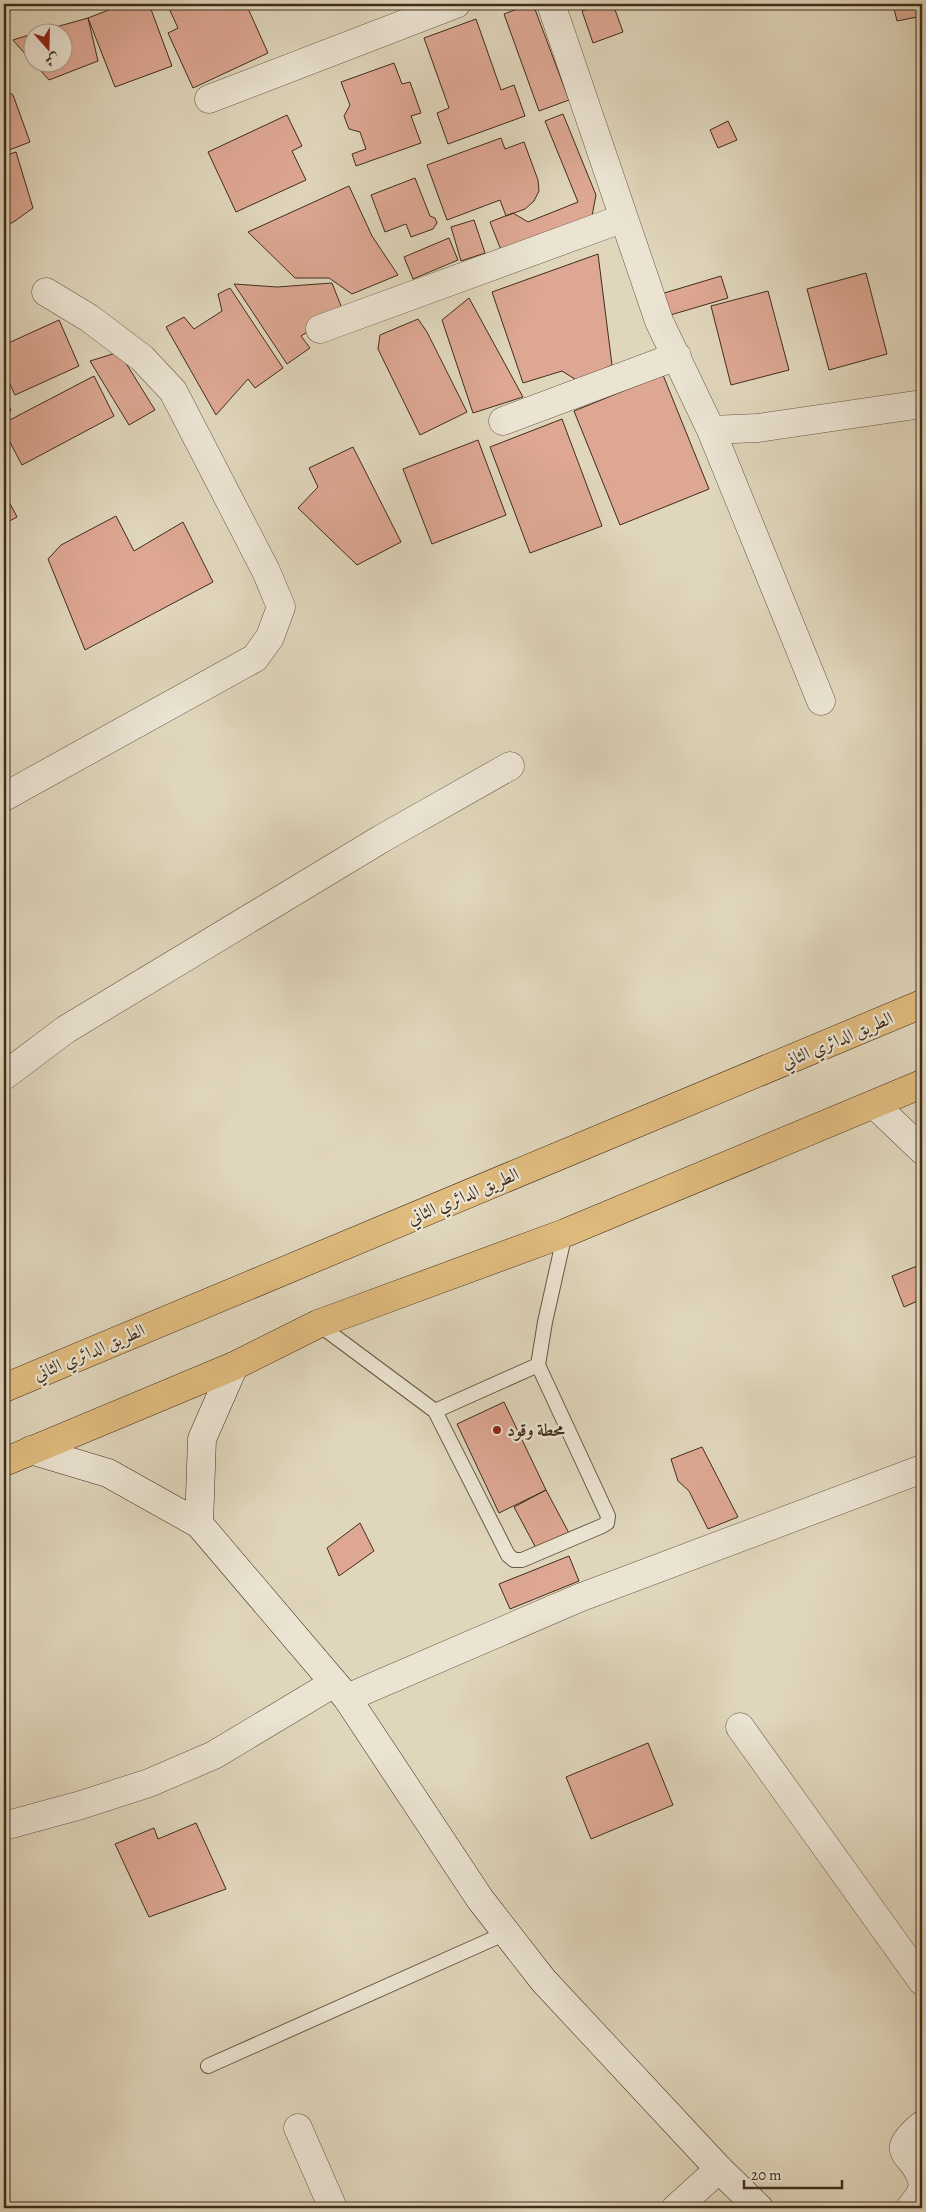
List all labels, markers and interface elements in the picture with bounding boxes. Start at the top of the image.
north arrow [22,22,72,72]
text: ش [42,48,62,71]
street label: الطريق الدائري الثاني [777,1006,898,1077]
street label: الطريق الدائري الثاني [403,1162,524,1233]
street label: الطريق الدائري الثاني [29,1318,150,1389]
place label: محطة وقود [507,1418,566,1442]
marker: محطة وقود [491,1424,503,1436]
scale bar [744,2157,841,2189]
text: 20 m [751,2165,782,2185]

